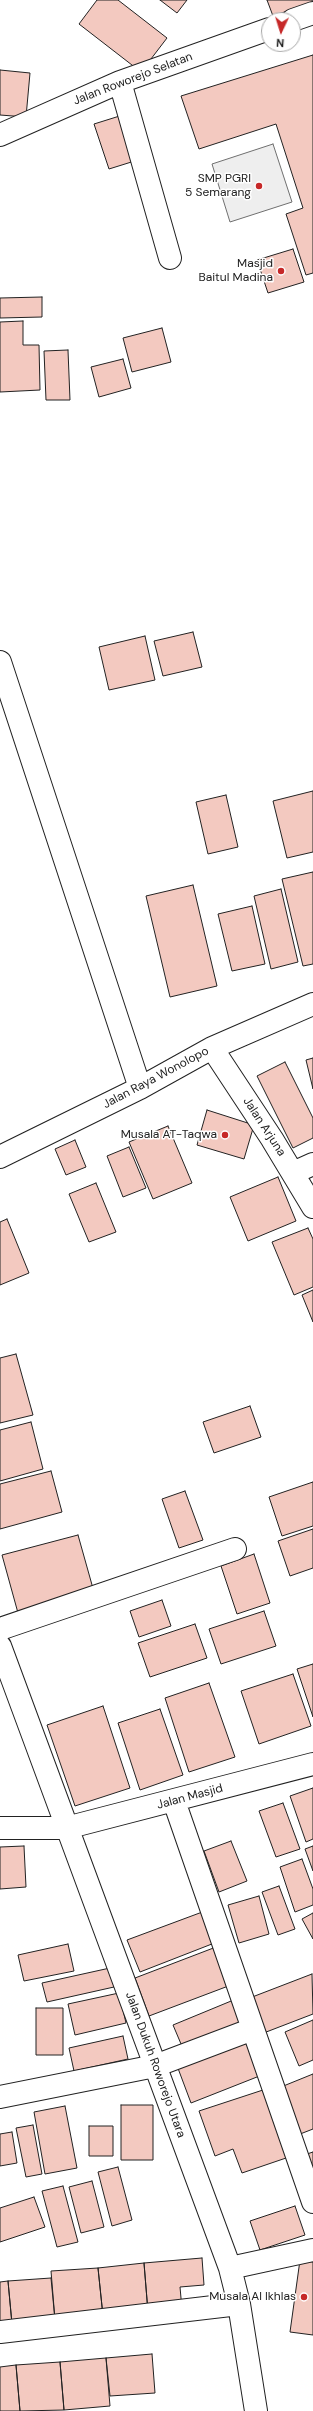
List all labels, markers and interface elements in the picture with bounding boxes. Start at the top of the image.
north arrow [261,12,301,52]
text: N [276,36,285,50]
street label: Jalan Roworejo Selatan [71,50,195,108]
place label: SMP PGRI 5 Semarang [185,172,251,200]
marker: SMP PGRI 5 Semarang [254,181,264,191]
place label: Masjid Baitul Madina [198,257,273,285]
marker: Masjid Baitul Madina [276,266,286,276]
street label: Jalan Raya Wonolopo [101,1044,211,1112]
street label: Jalan Arjuna [240,1095,288,1159]
place label: Musala AT-Taqwa [121,1128,217,1142]
marker: Musala AT-Taqwa [220,1130,230,1140]
street label: Jalan Masjid [155,1781,225,1813]
street label: Jalan Dukuh Roworejo Utara [122,1990,188,2140]
place label: Musala Al Ikhlas [209,2290,296,2304]
marker: Musala Al Ikhlas [299,2292,309,2302]

